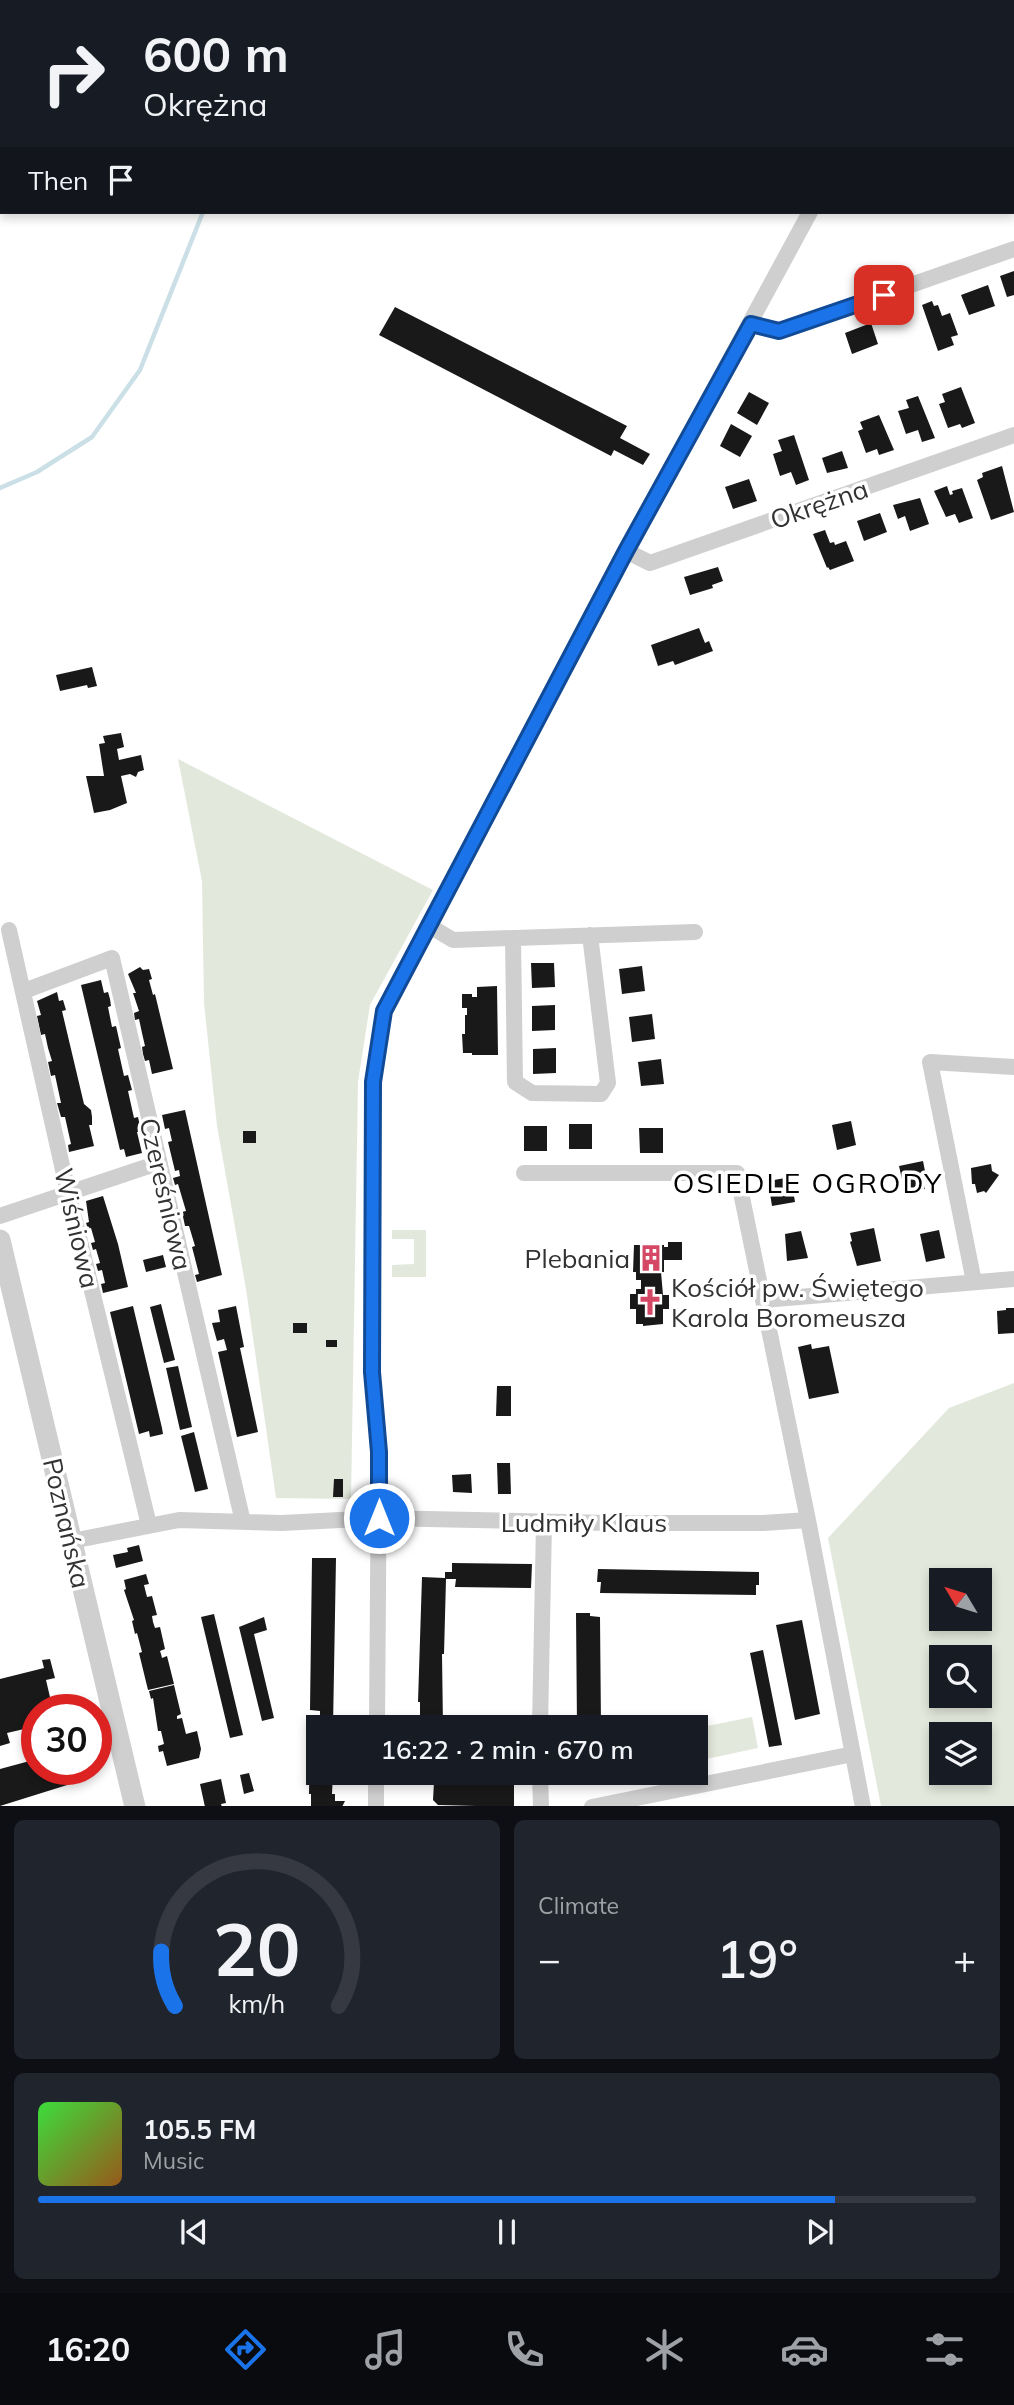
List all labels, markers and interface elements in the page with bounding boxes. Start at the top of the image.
text: 600 m [143,23,289,84]
icon: right [28,28,119,119]
text: Okrężna [143,84,268,124]
icon: arrive [102,161,140,199]
text: Then [28,164,88,197]
pin [854,265,914,325]
icon: arrive [865,276,903,314]
street label: Okrężna [766,472,872,536]
street label: Czereśniowa [132,1115,200,1273]
street label: Wiśniowa [47,1165,107,1291]
district label: OSIEDLE OGRODY [673,1165,943,1200]
place label: Plebania [525,1242,630,1275]
building icon: Plebania [636,1243,666,1273]
place label: Kościół pw. Świętego Karola Boromeusza [671,1271,924,1334]
church icon: Kościół pw. Świętego Karola Boromeusza [635,1287,665,1317]
street label: Poznańska [36,1455,98,1591]
position arrow [342,1481,416,1555]
street label: Ludmiły Klaus [501,1506,667,1539]
north arrow [929,1568,992,1631]
map controls [929,1568,992,1785]
button: search [929,1645,992,1708]
speed limit sign: 30 [21,1694,112,1785]
button: layers [929,1722,992,1785]
text: 16:22 · 2 min · 670 m [380,1733,634,1766]
text: Climate [538,1891,619,1920]
text: 20 [213,1903,301,1994]
text: 19° [716,1926,798,1991]
text: − [538,1935,561,1983]
text: + [953,1935,976,1983]
text: km/h [229,1987,285,2018]
text: 105.5 FM [143,2113,256,2146]
text: Music [143,2146,204,2175]
icon: previous [175,2213,213,2251]
icon: pause [488,2213,526,2251]
icon: next [801,2213,839,2251]
icon: directions [221,2325,270,2374]
icon: music [361,2325,410,2374]
icon: phone [500,2325,549,2374]
icon: climate [640,2325,689,2374]
icon: car [780,2325,829,2374]
icon: filters [920,2325,969,2374]
text: 16:20 [45,2329,130,2369]

